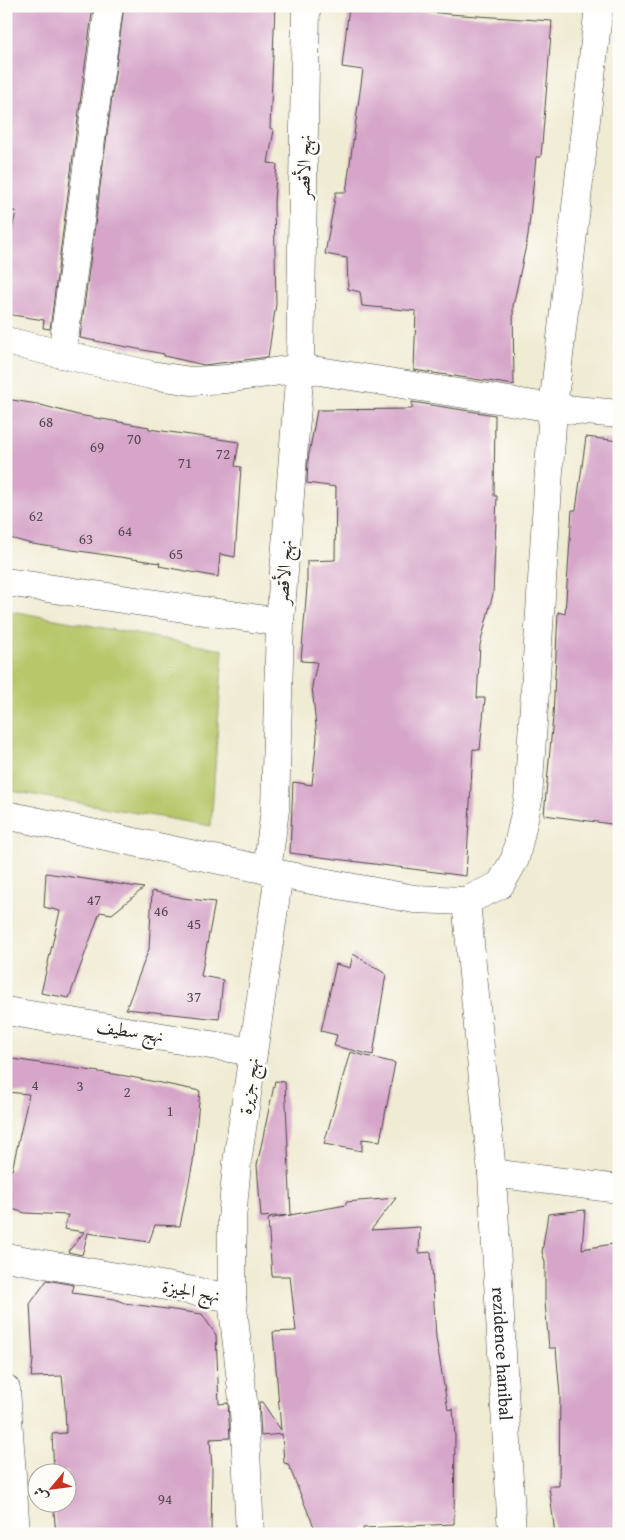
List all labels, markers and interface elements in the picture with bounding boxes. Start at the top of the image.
street label: نهج الأقصر [289,134,321,202]
house number: 68 [39,411,53,432]
house number: 70 [127,428,141,449]
house number: 69 [90,436,104,457]
house number: 72 [216,443,230,464]
house number: 71 [178,452,192,473]
house number: 62 [29,505,43,526]
house number: 64 [118,520,132,541]
house number: 63 [79,528,93,549]
street label: نهج الأقصر [268,539,302,608]
house number: 65 [169,543,183,564]
house number: 47 [87,889,101,910]
house number: 46 [154,900,168,921]
house number: 45 [187,913,201,934]
house number: 37 [187,986,201,1007]
street label: نهج سطيف [94,1012,166,1052]
street label: نهج جزيرة [231,1056,269,1117]
house number: 4 [31,1074,39,1095]
house number: 3 [76,1075,84,1096]
house number: 2 [123,1081,131,1102]
house number: 1 [166,1100,174,1121]
street label: نهج الجيزة [159,1272,222,1312]
street label: rezidence hanibal [485,1286,520,1421]
north arrow [28,1462,78,1512]
text: ش [28,1483,53,1505]
house number: 94 [158,1488,172,1509]

